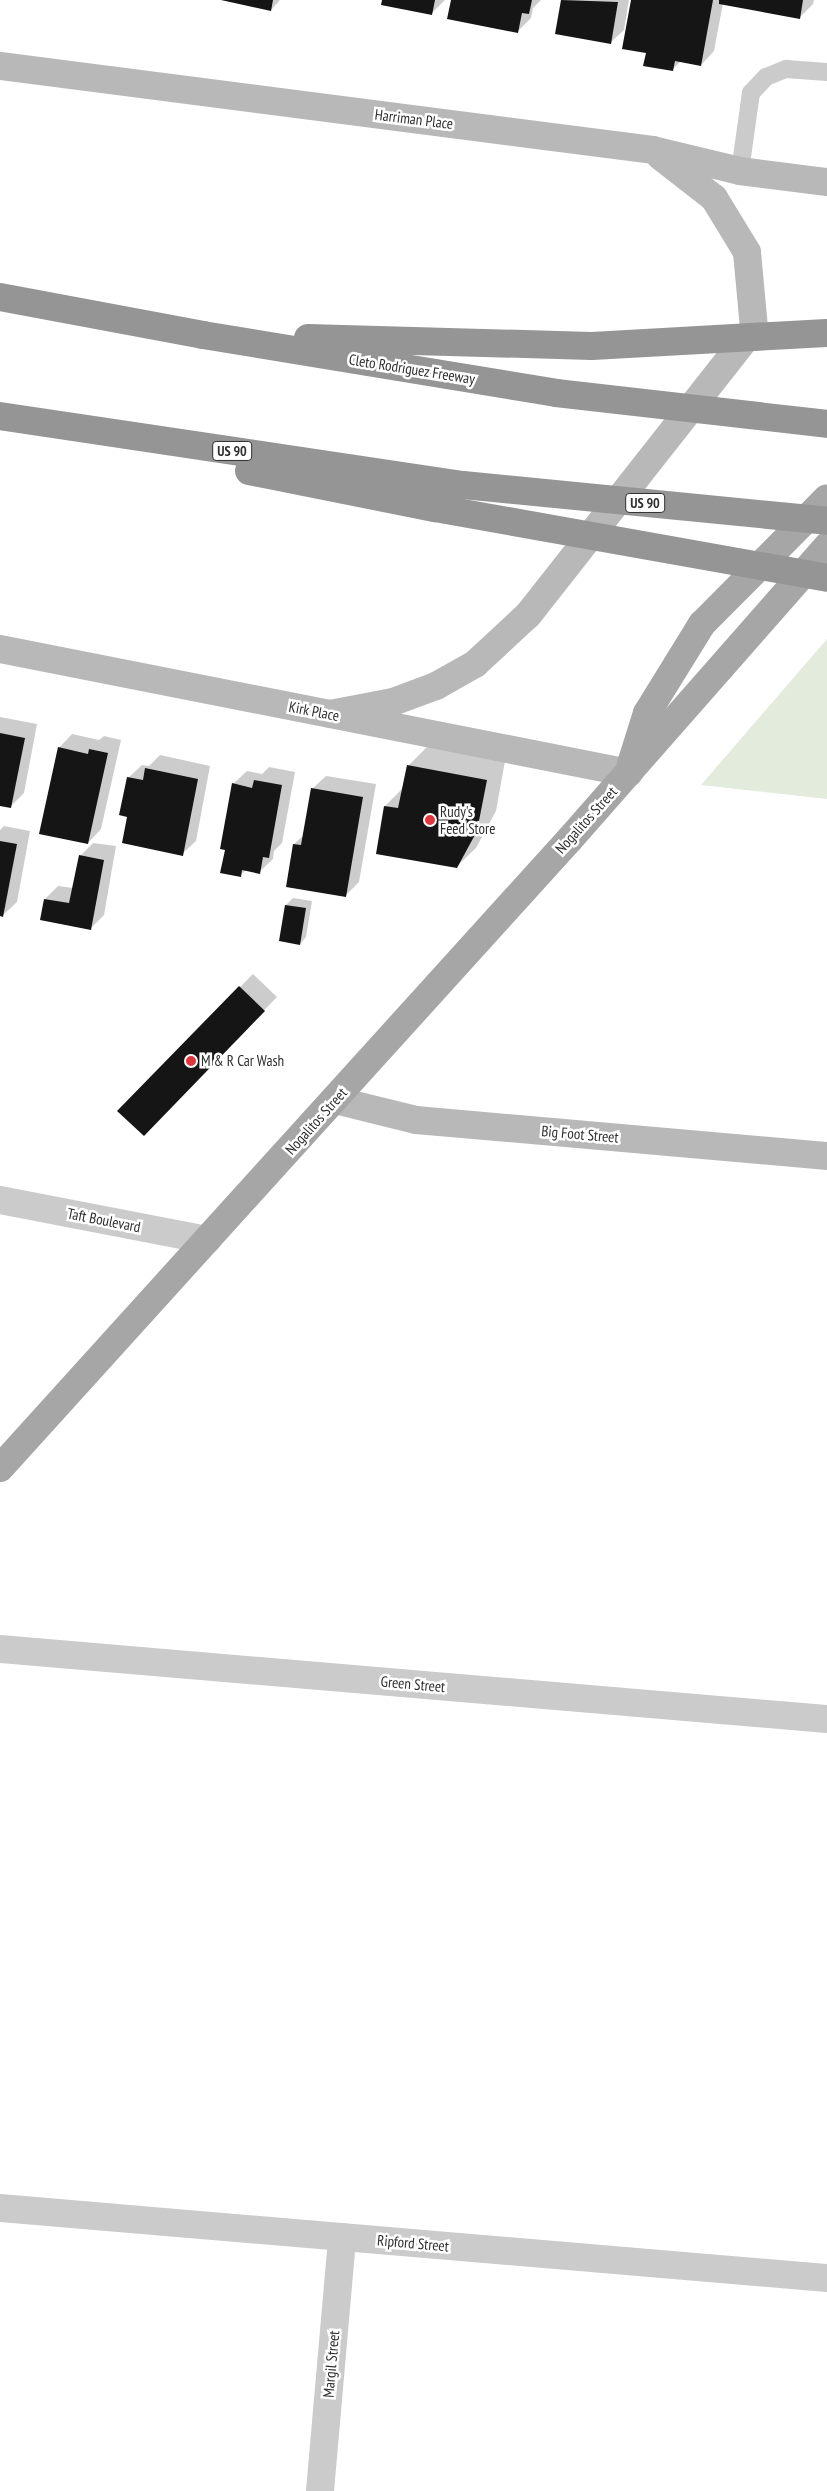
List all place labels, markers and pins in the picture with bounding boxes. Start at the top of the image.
place label: Rudy's Feed Store [440,802,495,837]
marker: Rudy's Feed Store [424,814,436,826]
place label: M & R Car Wash [201,1052,284,1070]
marker: M & R Car Wash [185,1055,197,1067]

